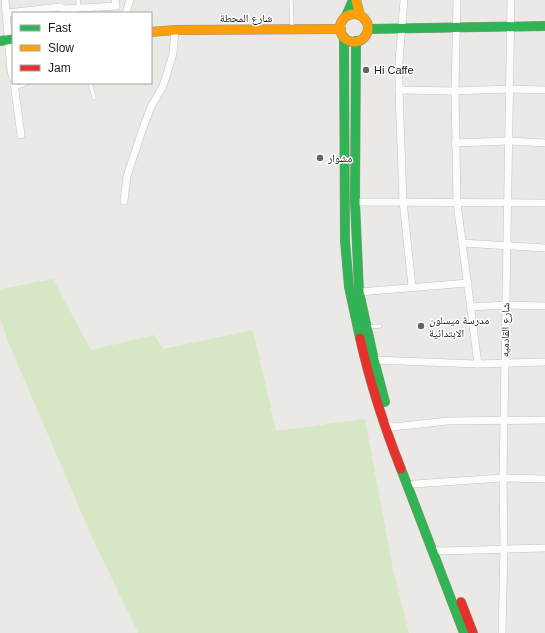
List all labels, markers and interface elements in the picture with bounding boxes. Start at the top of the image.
legend [12,12,152,84]
street label: شارع المحطة [220,12,272,25]
text: Fast [48,21,72,35]
text: Slow [48,41,74,55]
text: Jam [48,61,71,75]
place label: Hi Caffe [374,64,414,76]
marker: Hi Caffe [361,65,371,75]
place label: مشوار [327,152,352,164]
marker: مشوار [315,153,325,163]
street label: شارع القادميه [499,303,512,357]
place label: مدرسة ميسلون الابتدائية [429,314,489,339]
marker: مدرسة ميسلون الابتدائية [416,321,426,331]

